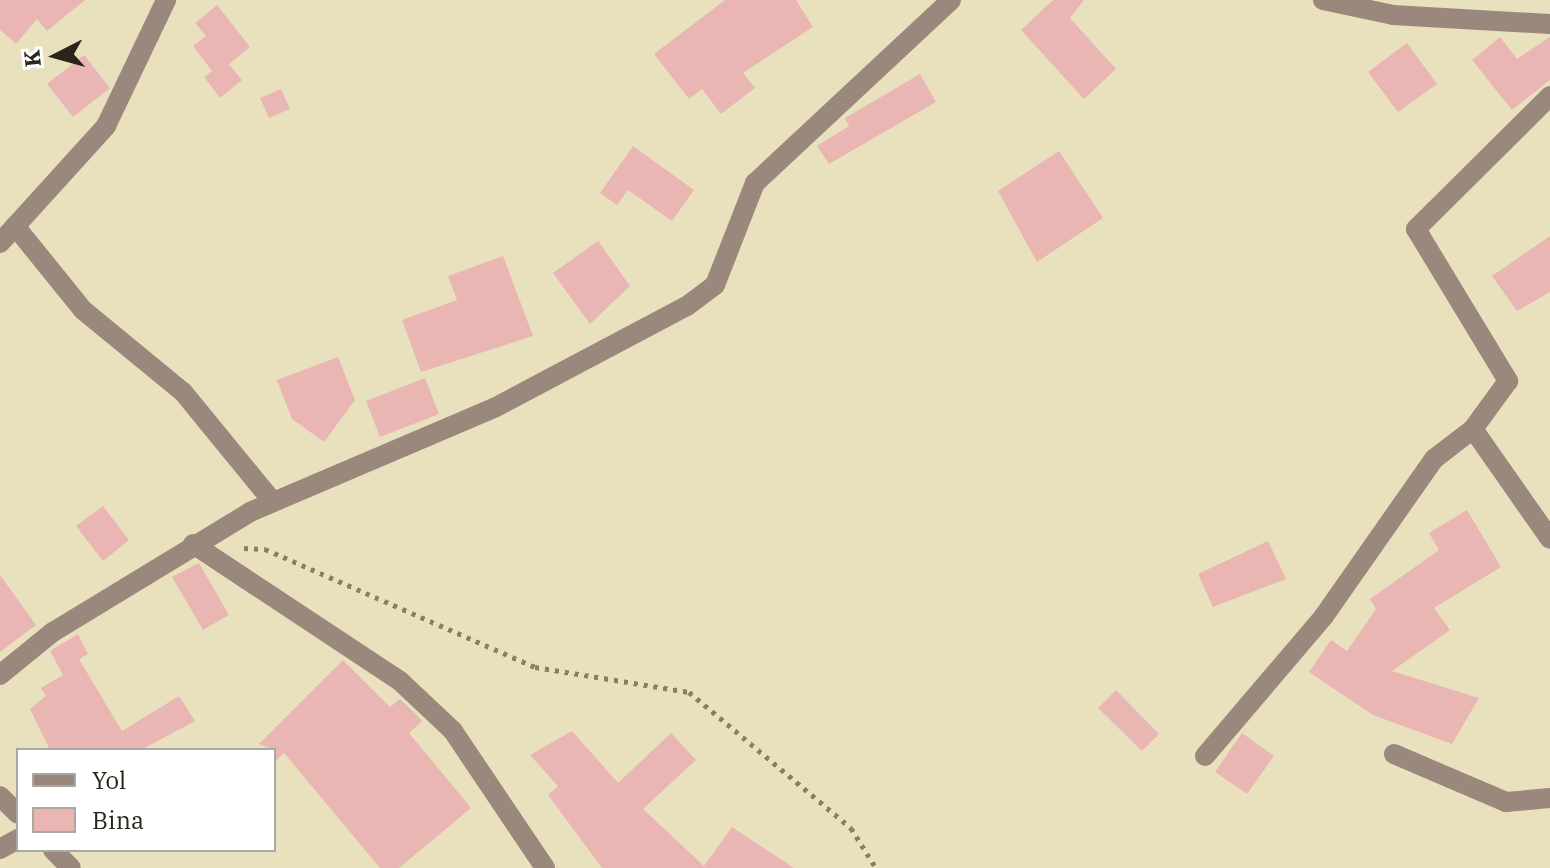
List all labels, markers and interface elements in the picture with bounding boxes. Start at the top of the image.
north arrow [16,16,96,96]
text: K [16,49,47,68]
legend [16,748,276,852]
text: Yol [92,764,126,796]
text: Bina [92,804,144,836]

